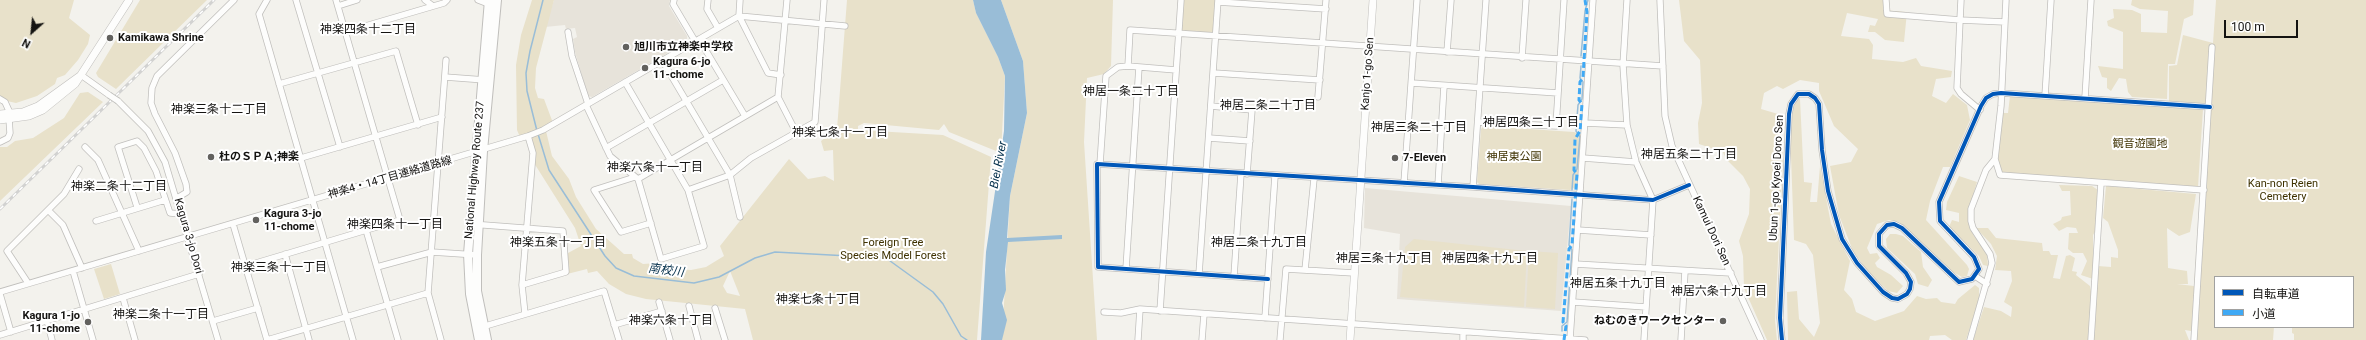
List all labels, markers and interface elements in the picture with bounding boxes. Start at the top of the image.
north arrow [12,12,52,52]
scale bar [2226,12,2300,38]
text: 100 m [2231,20,2265,34]
district label: 神楽四条十二丁目 [320,23,416,37]
place label: Kamikawa Shrine [118,31,204,45]
marker: Kamikawa Shrine [105,33,115,43]
text: N [20,36,33,51]
street label: Kanjo 1-go Sen [1359,37,1377,111]
place label: 旭川市立神楽中学校 [634,40,733,54]
marker: 旭川市立神楽中学校 [621,42,631,52]
place label: Kagura 6-jo 11-chome [653,55,711,81]
marker: Kagura 6-jo 11-chome [640,63,650,73]
district label: 神居一条二十丁目 [1083,85,1179,99]
district label: 神居二条二十丁目 [1220,99,1316,113]
street label: National Highway Route 237 [462,100,488,240]
district label: 神楽三条十二丁目 [171,103,267,117]
street label: Ubun 1-go Kyoei Doro Sen [1767,115,1787,241]
district label: 神居四条二十丁目 [1483,116,1579,130]
district label: 神居三条二十丁目 [1371,121,1467,135]
district label: 神楽七条十一丁目 [792,126,888,140]
park label: 観音遊園地 [2113,137,2167,151]
water label: Biei River [987,140,1011,190]
district label: 神居五条二十丁目 [1641,148,1737,162]
place label: 杜のＳＰＡ;神楽 [219,150,299,164]
park label: 神居東公園 [1487,150,1541,164]
place label: 7-Eleven [1403,151,1446,165]
marker: 杜のＳＰＡ;神楽 [206,152,216,162]
marker: 7-Eleven [1390,153,1400,163]
street label: 神楽4・14丁目連絡道路線 [326,154,454,202]
district label: 神楽六条十一丁目 [607,161,703,175]
park label: Kan-non Reien Cemetery [2248,177,2318,203]
district label: 神楽二条十二丁目 [71,180,167,194]
street label: Kamui Dori Sen [1689,194,1733,268]
street label: Kagura 3-jo Dori [171,197,205,275]
place label: Kagura 3-jo 11-chome [264,207,322,233]
marker: Kagura 3-jo 11-chome [251,215,261,225]
district label: 神楽四条十一丁目 [347,218,443,232]
district label: 神楽五条十一丁目 [510,236,606,250]
park label: Foreign Tree Species Model Forest [840,236,946,262]
district label: 神居二条十九丁目 [1211,236,1307,250]
district label: 神居三条十九丁目 [1336,252,1432,266]
district label: 神居四条十九丁目 [1442,252,1538,266]
district label: 神楽三条十一丁目 [231,261,327,275]
water label: 南校川 [647,262,685,280]
legend [2214,276,2354,328]
district label: 神居五条十九丁目 [1570,277,1666,291]
district label: 神居六条十九丁目 [1671,285,1767,299]
text: 自転車道 [2252,287,2300,301]
district label: 神楽七条十丁目 [776,293,860,307]
text: 小道 [2252,307,2276,321]
district label: 神楽二条十一丁目 [113,308,209,322]
place label: Kagura 1-jo 11-chome [22,309,80,335]
district label: 神楽六条十丁目 [629,314,713,328]
place label: ねむのきワークセンター [1594,314,1715,328]
marker: ねむのきワークセンター [1718,316,1728,326]
marker: Kagura 1-jo 11-chome [83,317,93,327]

